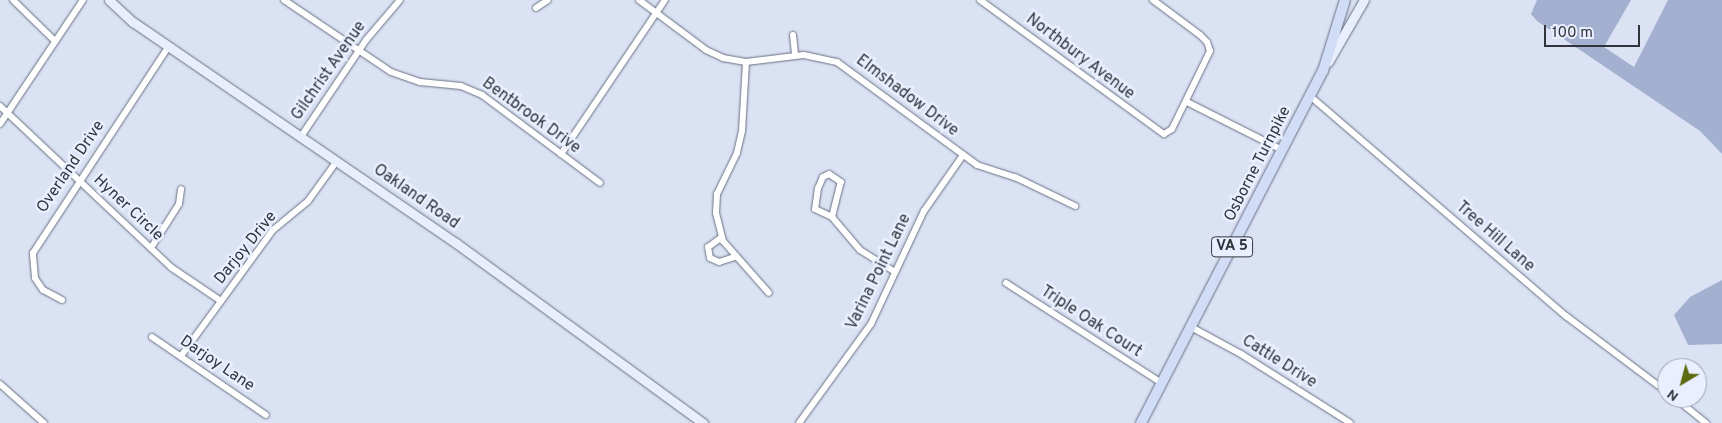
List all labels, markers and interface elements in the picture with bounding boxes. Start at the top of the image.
street label: Northbury Avenue [1022,10,1138,104]
scale bar [1547,15,1643,47]
street label: Gilchrist Avenue [287,17,371,125]
text: 100 m [1552,24,1593,43]
street label: Elmshadow Drive [852,51,962,141]
street label: Bentbrook Drive [478,74,584,158]
street label: Osborne Turnpike [1220,103,1296,225]
street label: Overland Drive [33,117,109,217]
street label: Oakland Road [369,160,463,234]
street label: Hyner Circle [89,171,167,245]
street label: Tree Hill Lane [1452,198,1538,276]
street label: Darjoy Drive [211,208,281,288]
street label: Varina Point Lane [843,211,915,333]
road number: VA 5 [1211,234,1253,260]
street label: Triple Oak Court [1037,282,1145,362]
street label: Cattle Drive [1238,331,1320,393]
street label: Darjoy Lane [176,332,258,396]
north arrow [1657,358,1707,408]
text: N [1664,385,1682,404]

